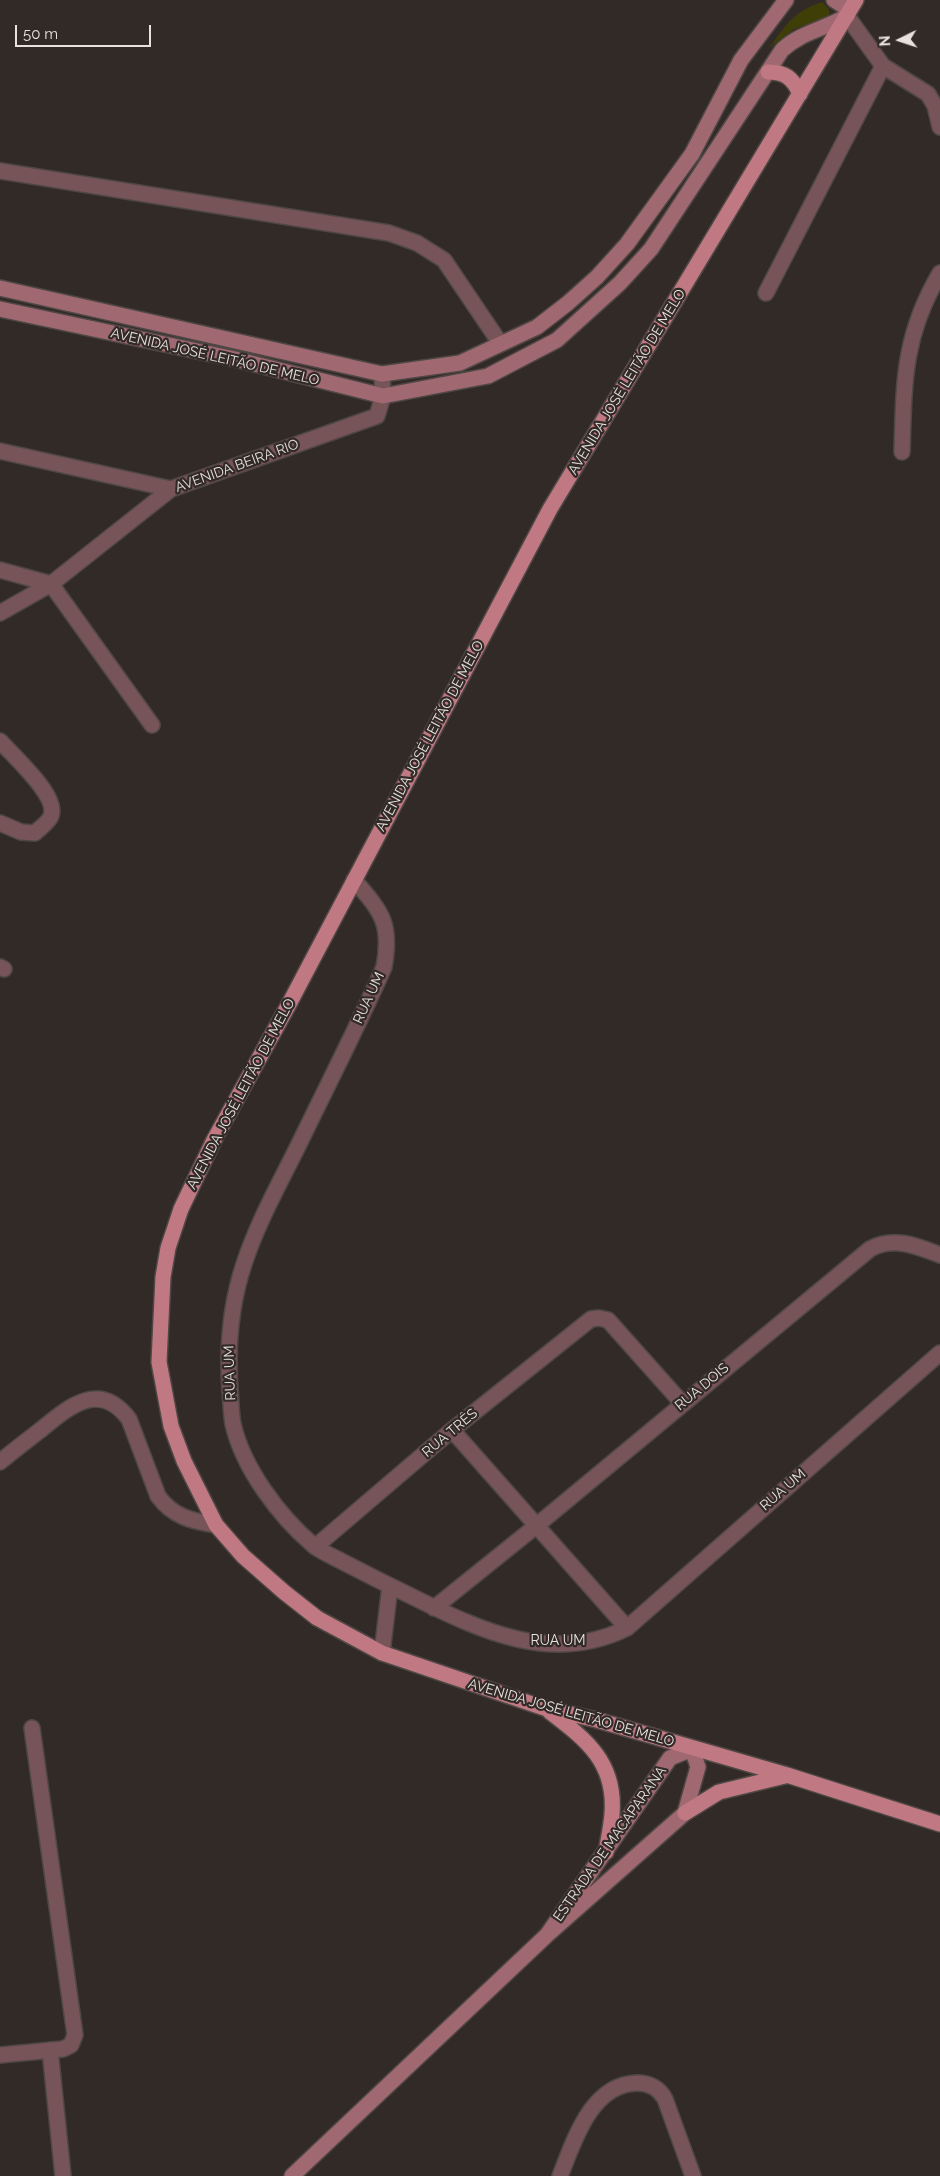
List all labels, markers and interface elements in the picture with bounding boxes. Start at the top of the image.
scale bar [18,15,154,47]
north arrow [875,15,925,65]
text: 50 m [23,25,58,43]
text: N [877,35,893,47]
street label: AVENIDA JOSÉ LEITÃO DE MELO [565,286,689,478]
street label: AVENIDA JOSÉ LEITÃO DE MELO [109,325,321,389]
street label: AVENIDA BEIRA RIO [173,436,301,496]
street label: AVENIDA JOSÉ LEITÃO DE MELO [372,638,488,834]
street label: RUA UM [350,969,388,1027]
street label: AVENIDA JOSÉ LEITÃO DE MELO [183,996,299,1192]
street label: RUA UM [221,1345,239,1401]
street label: RUA DOIS [672,1360,732,1414]
street label: RUA TRÊS [419,1405,481,1461]
street label: RUA UM [757,1466,809,1514]
street label: RUA UM [530,1633,586,1649]
street label: AVENIDA JOSÉ LEITÃO DE MELO [466,1675,676,1751]
street label: ESTRADA DE MACAPARANA [550,1763,670,1925]

